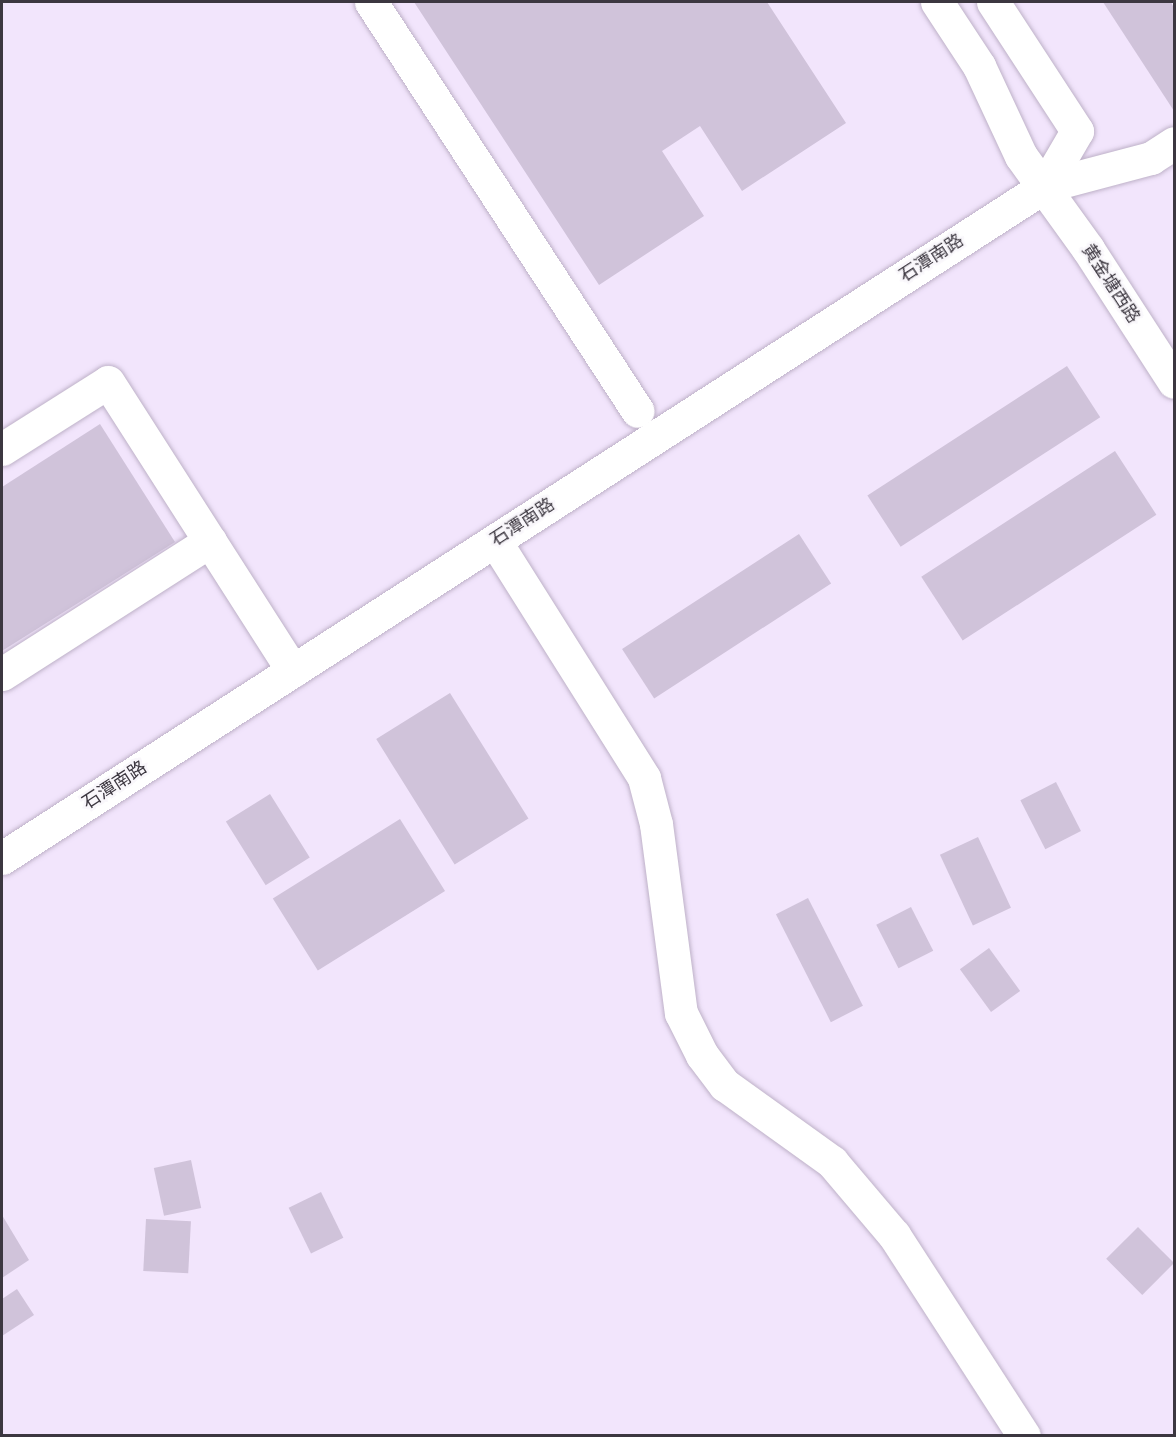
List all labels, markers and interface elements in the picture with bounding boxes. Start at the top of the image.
street label: 石潭南路 [896,230,968,288]
street label: 黄金塘西路 [1076,240,1144,328]
street label: 石潭南路 [487,494,559,552]
street label: 石潭南路 [79,757,151,815]

